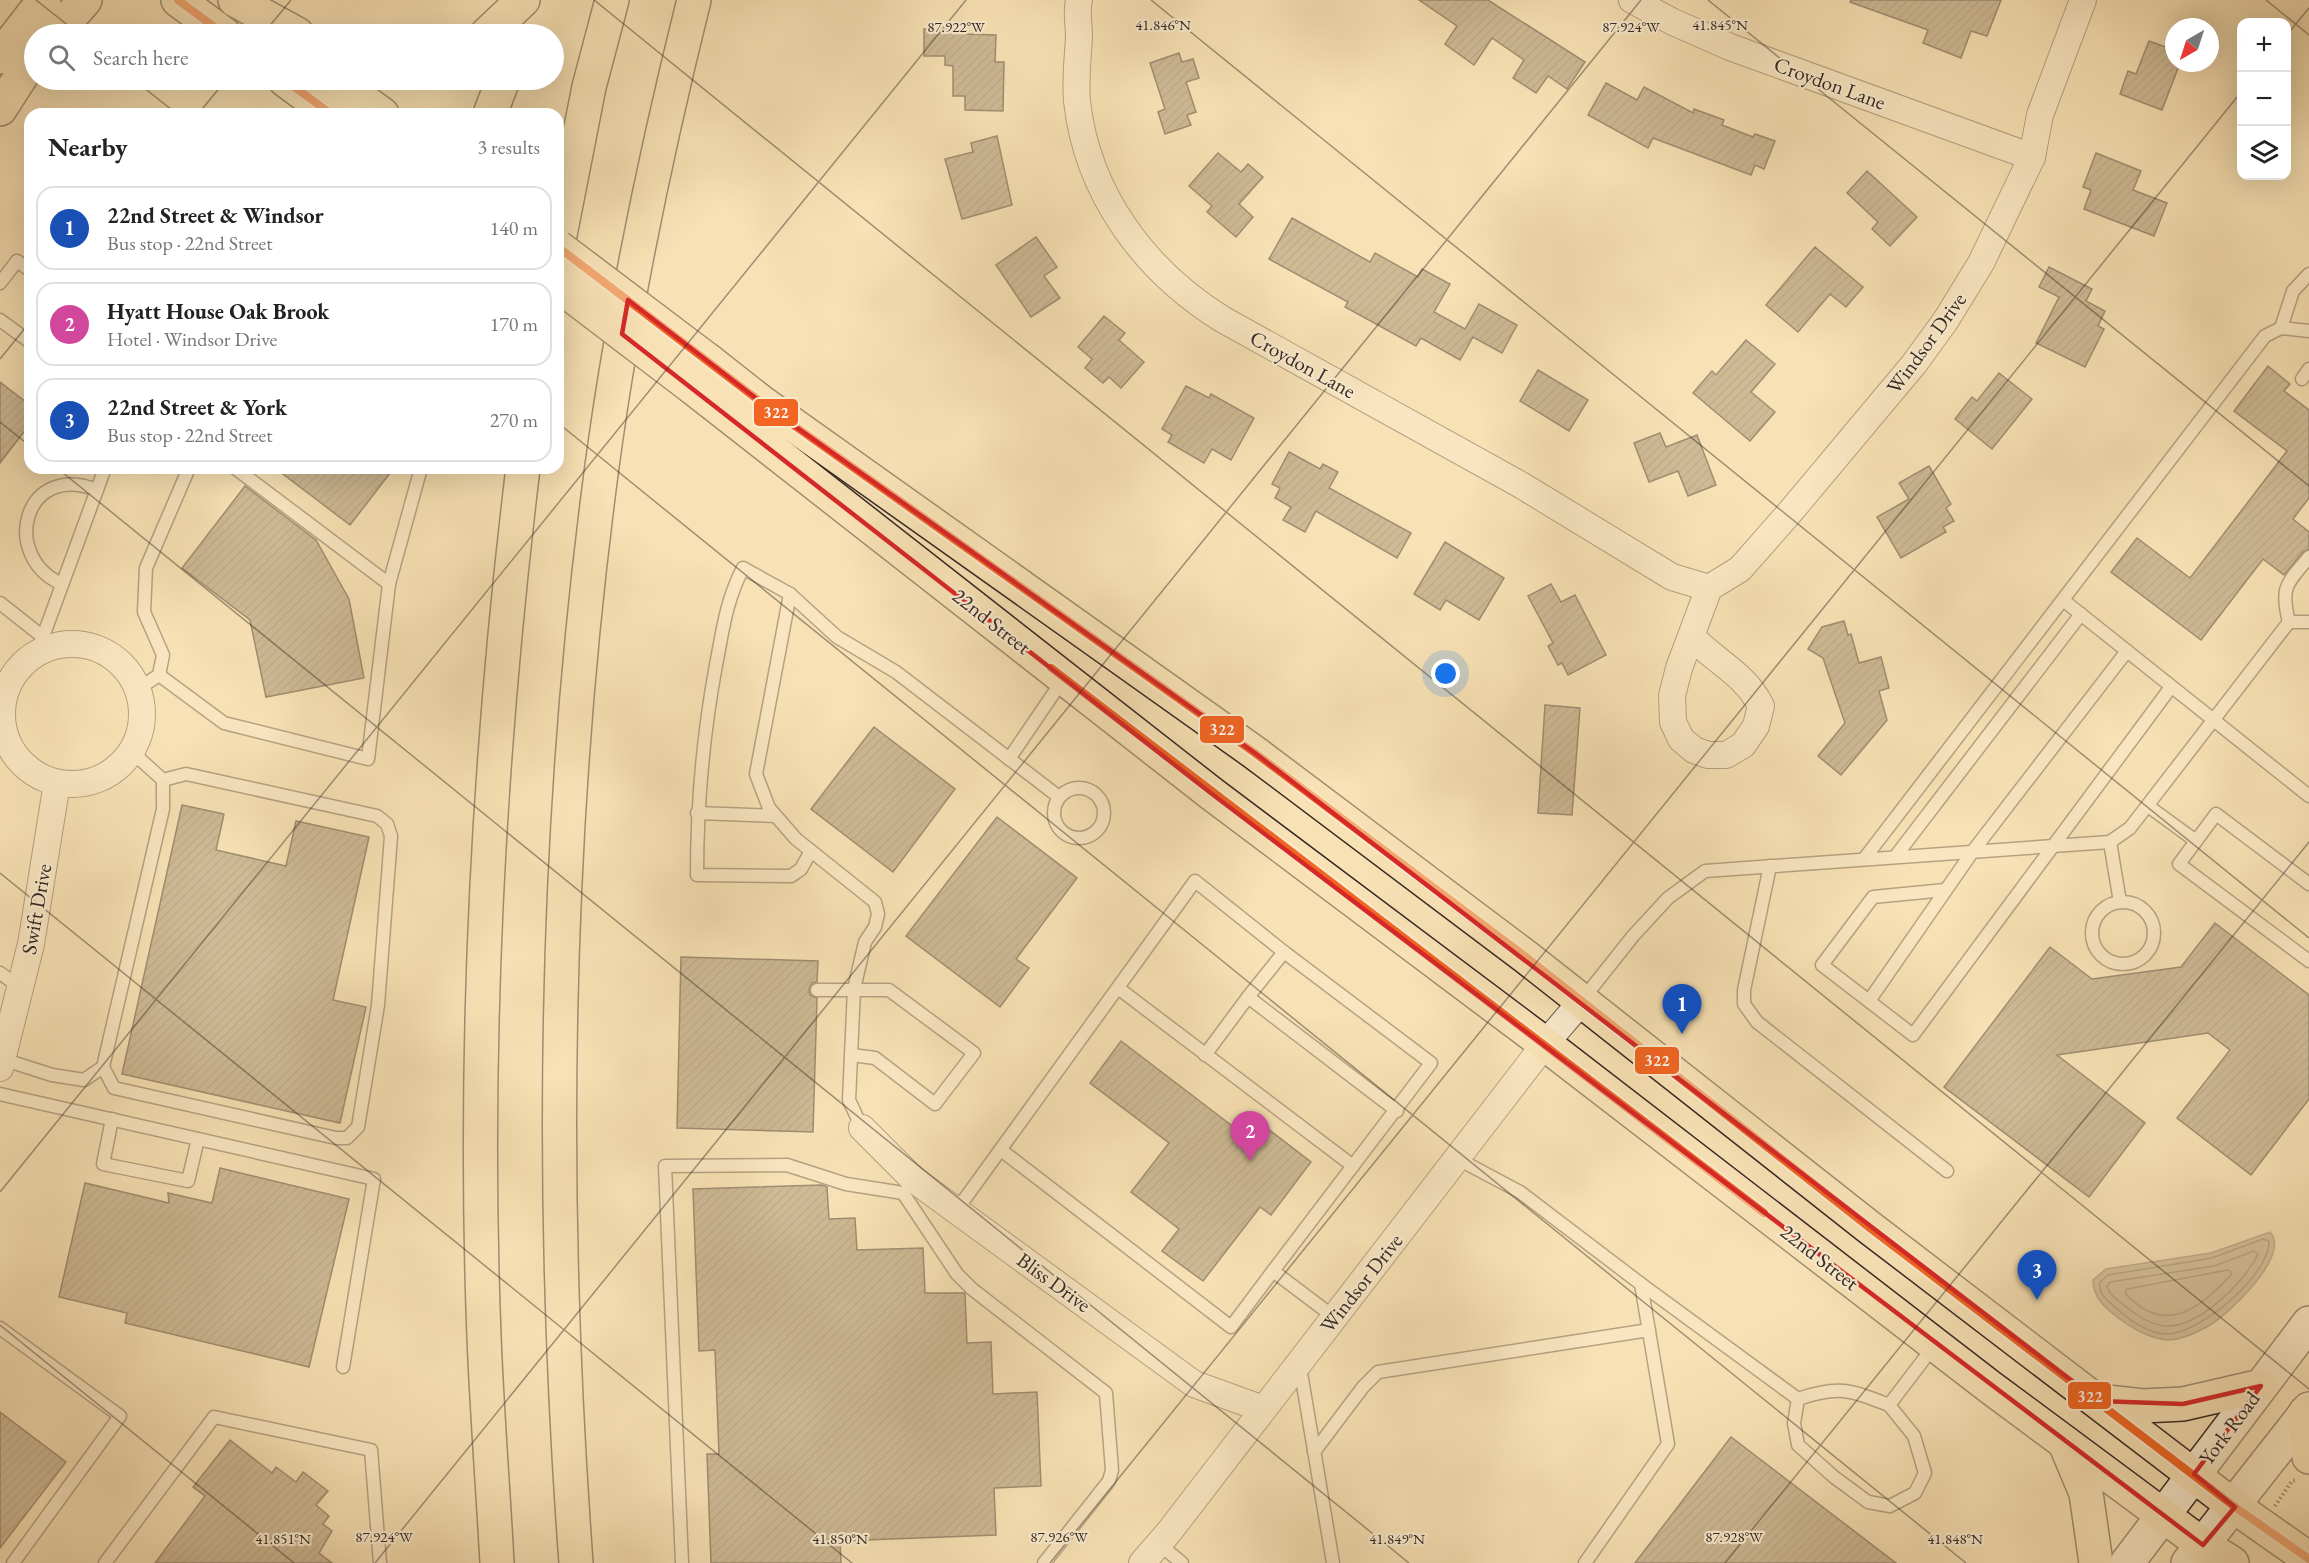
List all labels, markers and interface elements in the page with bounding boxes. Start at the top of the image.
text: 41.846°N [1135,15,1191,34]
text: 41.845°N [1692,15,1748,34]
text: 87.922°W [927,17,985,36]
text: 87.924°W [1602,17,1660,36]
north arrow [2165,18,2219,72]
map controls [2237,18,2291,180]
button: + [2237,18,2291,72]
search box [24,24,564,90]
icon: search [45,41,78,74]
text: Search here [93,43,188,72]
street label: Croydon Lane [1771,50,1889,116]
button: − [2237,72,2291,126]
button: layers [2237,126,2291,180]
text: Nearby [48,130,128,164]
text: 3 results [477,134,540,160]
text: 22nd Street & Windsor [107,201,324,230]
text: 1 [64,215,75,241]
text: 140 m [490,215,538,241]
text: Bus stop · 22nd Street [107,230,273,256]
street label: Windsor Drive [1880,287,1972,399]
text: Hyatt House Oak Brook [107,297,329,326]
text: 2 [64,311,75,337]
text: 170 m [490,311,538,337]
street label: Croydon Lane [1245,324,1361,404]
text: Hotel · Windsor Drive [107,326,277,352]
text: 22nd Street & York [107,393,287,422]
line badge: 322 [753,398,799,427]
text: 322 [763,402,789,423]
text: 3 [64,407,75,433]
text: 270 m [490,407,538,433]
text: Bus stop · 22nd Street [107,422,273,448]
street label: 22nd Street [947,582,1037,660]
your location [1431,659,1460,688]
line badge: 322 [1199,715,1245,744]
text: 322 [1209,719,1235,740]
street label: Swift Drive [15,862,57,956]
pin: 1 [1662,984,1702,1034]
line badge: 322 [1634,1046,1680,1075]
text: 322 [1644,1050,1670,1071]
pin: 2 [1230,1112,1270,1161]
street label: 22nd Street [1775,1218,1865,1296]
street label: Windsor Drive [1314,1228,1408,1338]
street label: Bliss Drive [1012,1246,1096,1318]
pin: 3 [2018,1250,2056,1300]
line badge: 322 [2067,1381,2112,1410]
street label: York Road [2193,1385,2266,1470]
text: 322 [2077,1386,2103,1407]
text: 87.924°W [355,1527,413,1546]
text: 87.926°W [1030,1527,1088,1546]
text: 87.928°W [1705,1527,1763,1546]
text: 41.851°N [255,1529,311,1548]
text: 41.850°N [812,1529,868,1548]
text: 41.849°N [1369,1529,1425,1548]
text: 41.848°N [1927,1529,1983,1548]

